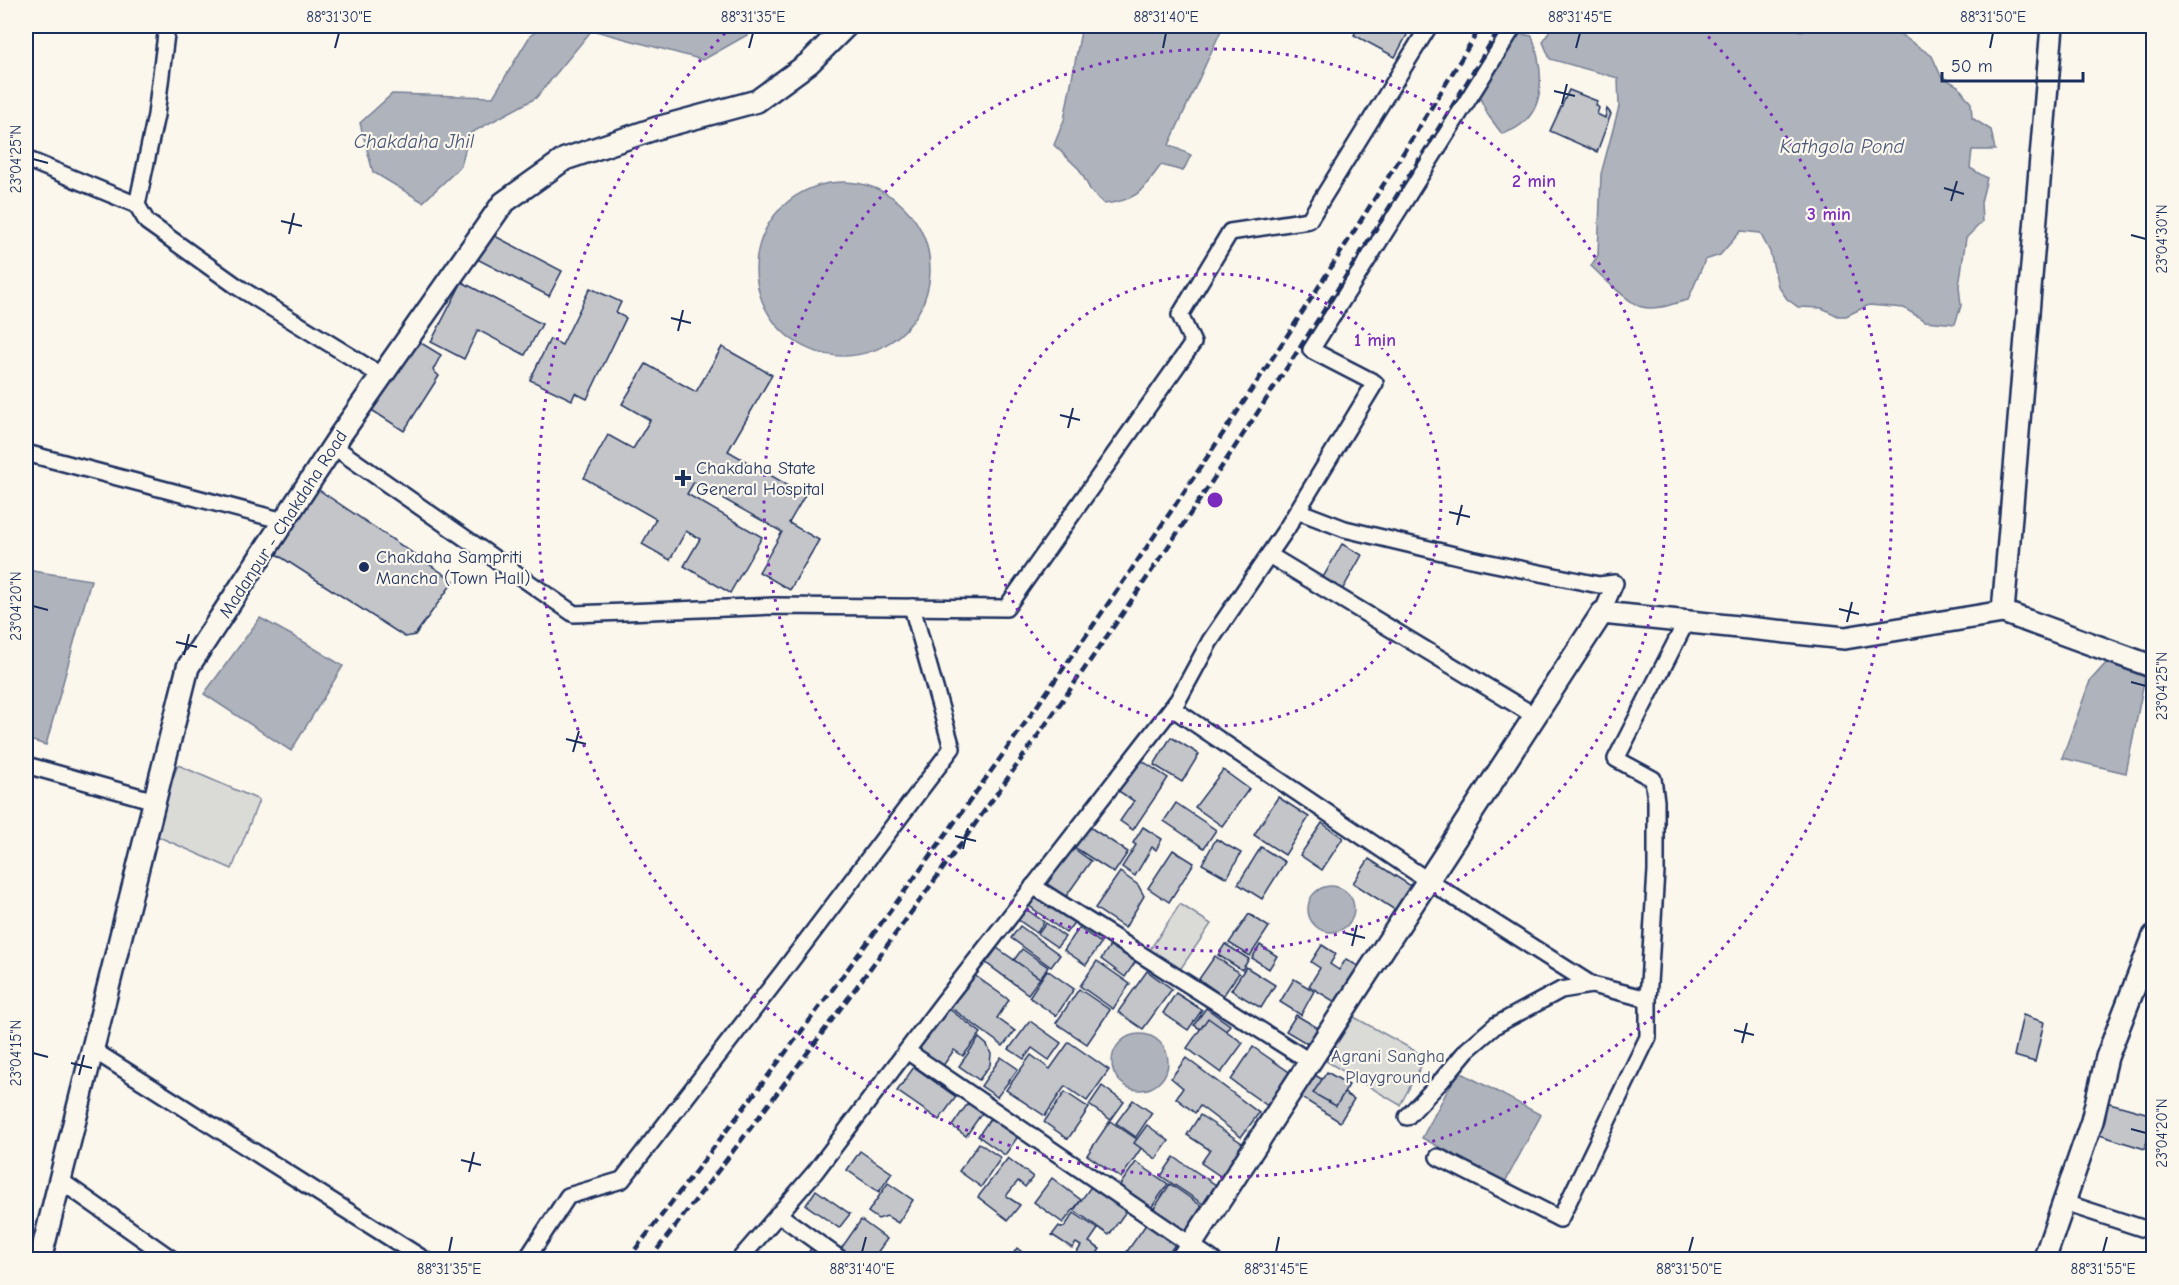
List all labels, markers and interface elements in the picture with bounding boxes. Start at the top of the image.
text: 88°31'30"E [306,8,372,26]
text: 88°31'35"E [721,8,785,26]
text: 88°31'40"E [1133,8,1199,26]
text: 88°31'45"E [1548,8,1612,26]
text: 88°31'50"E [1960,8,2026,26]
scale bar [1942,45,2083,83]
text: 50 m [1951,56,1993,77]
text: 23°04'25"N [7,125,25,193]
water label: Chakdaha Jhil [354,130,475,153]
water label: Kathgola Pond [1780,135,1906,158]
text: 2 min [1512,171,1556,192]
text: 3 min [1807,204,1851,225]
text: 23°04'30"N [2153,204,2171,274]
text: 1 min [1354,330,1396,351]
street label: Madanpur - Chakdaha Road [215,427,352,622]
place label: Chakdaha State General Hospital [696,458,824,500]
marker: Chakdaha State General Hospital [674,469,692,487]
centre of rings [1205,490,1225,510]
place label: Chakdaha Sampriti Mancha (Town Hall) [376,547,530,589]
marker: Chakdaha Sampriti Mancha (Town Hall) [357,560,371,574]
text: 23°04'20"N [7,571,25,641]
text: 23°04'25"N [2153,652,2171,720]
text: 23°04'15"N [7,1020,25,1086]
park label: Agrani Sangha Playground [1331,1046,1445,1088]
text: 23°04'20"N [2153,1098,2171,1168]
text: 88°31'35"E [417,1260,481,1278]
text: 88°31'40"E [829,1260,895,1278]
text: 88°31'45"E [1244,1260,1308,1278]
text: 88°31'50"E [1656,1260,1722,1278]
text: 88°31'55"E [2070,1260,2136,1278]

